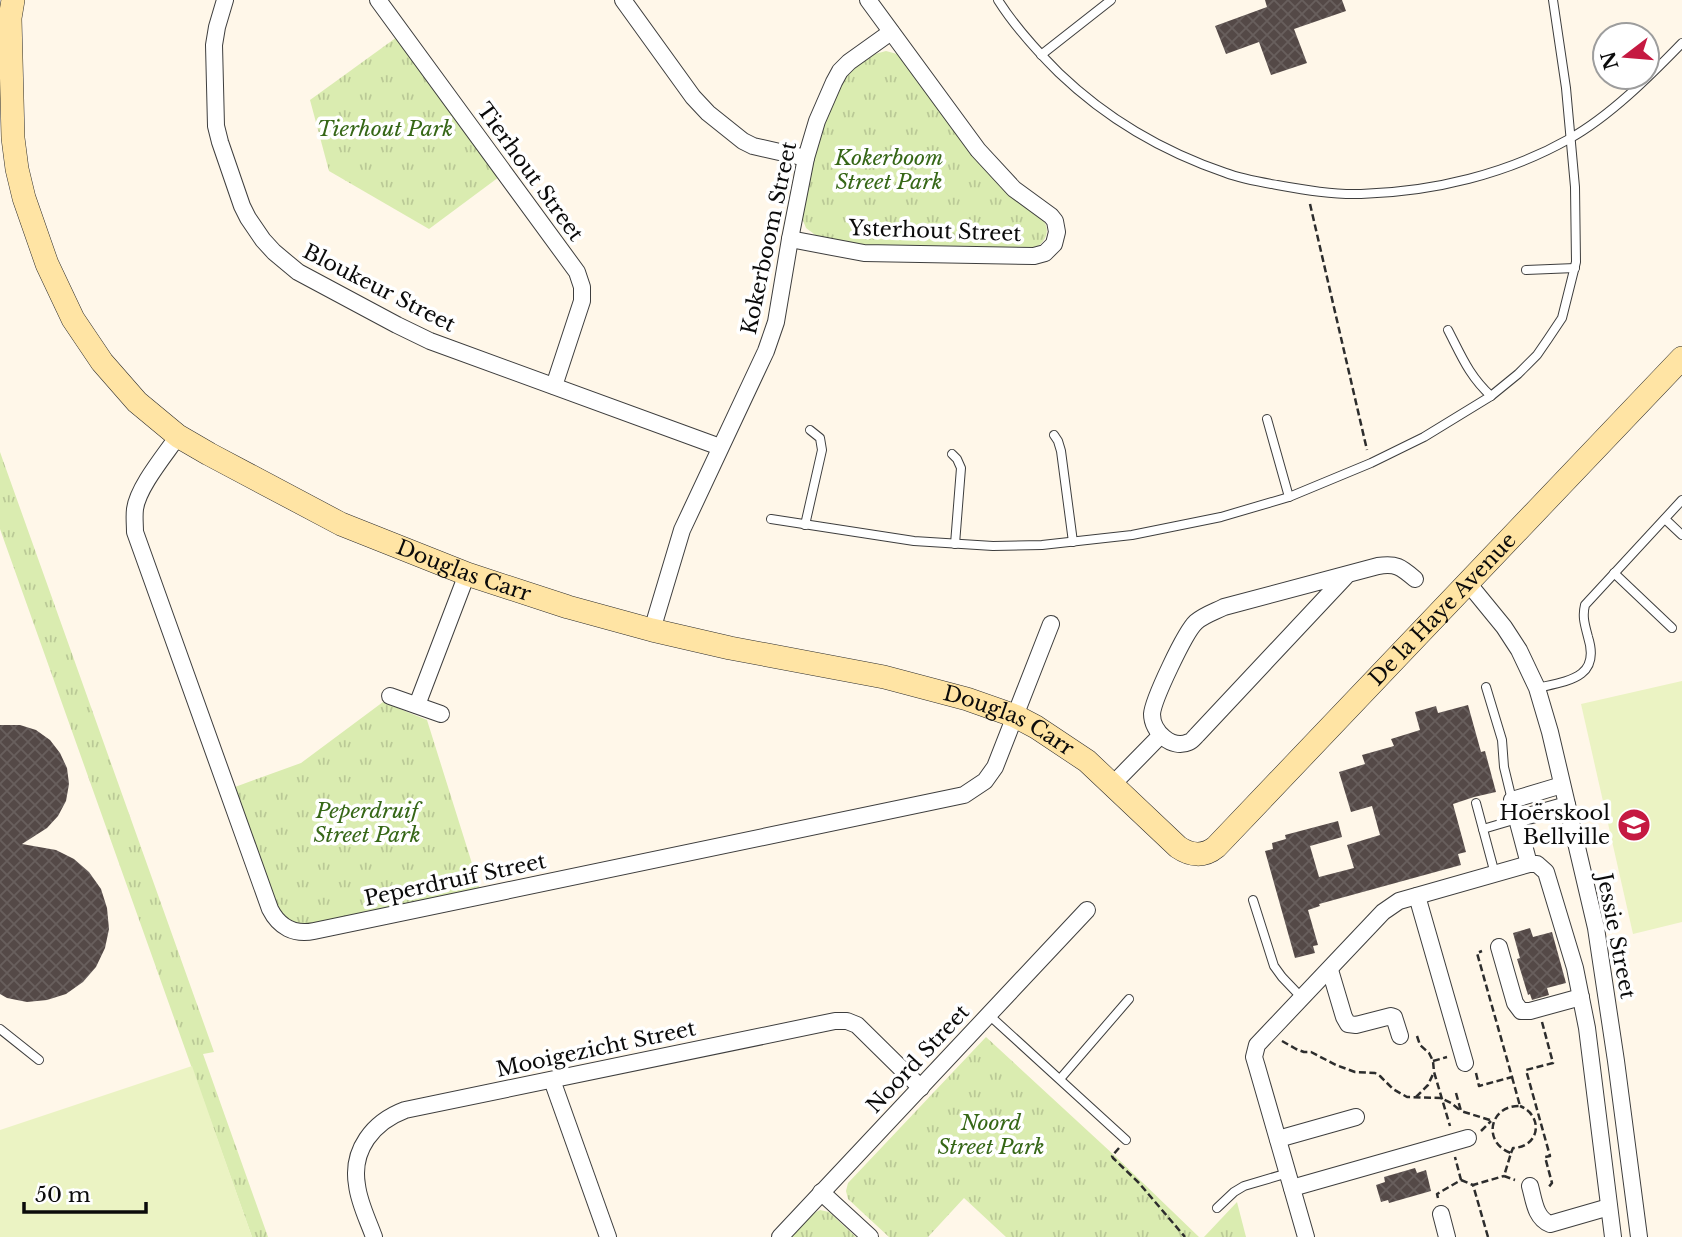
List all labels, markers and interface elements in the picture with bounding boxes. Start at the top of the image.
north arrow [1591,21,1661,91]
text: N [1597,49,1624,72]
street label: Tierhout Street [471,98,589,246]
park label: Tierhout Park [317,116,453,142]
street label: Kokerboom Street [736,139,802,337]
park label: Kokerboom Street Park [834,145,943,195]
street label: Ysterhout Street [847,215,1022,247]
street label: Bloukeur Street [298,238,460,338]
street label: De la Haye Avenue [1364,527,1522,691]
street label: Douglas Carr [393,534,534,607]
street label: Douglas Carr [941,680,1079,762]
park label: Peperdruif Street Park [313,798,423,848]
place label: Hoërskool Bellville [1499,800,1610,850]
school or university icon: Hoërskool Bellville [1615,806,1653,844]
street label: Peperdruif Street [362,848,548,912]
street label: Jessie Street [1591,868,1641,1001]
street label: Noord Street [861,999,975,1119]
street label: Mooigezicht Street [494,1015,698,1083]
park label: Noord Street Park [937,1110,1045,1160]
scale bar [24,1170,147,1214]
text: 50 m [35,1182,91,1208]

